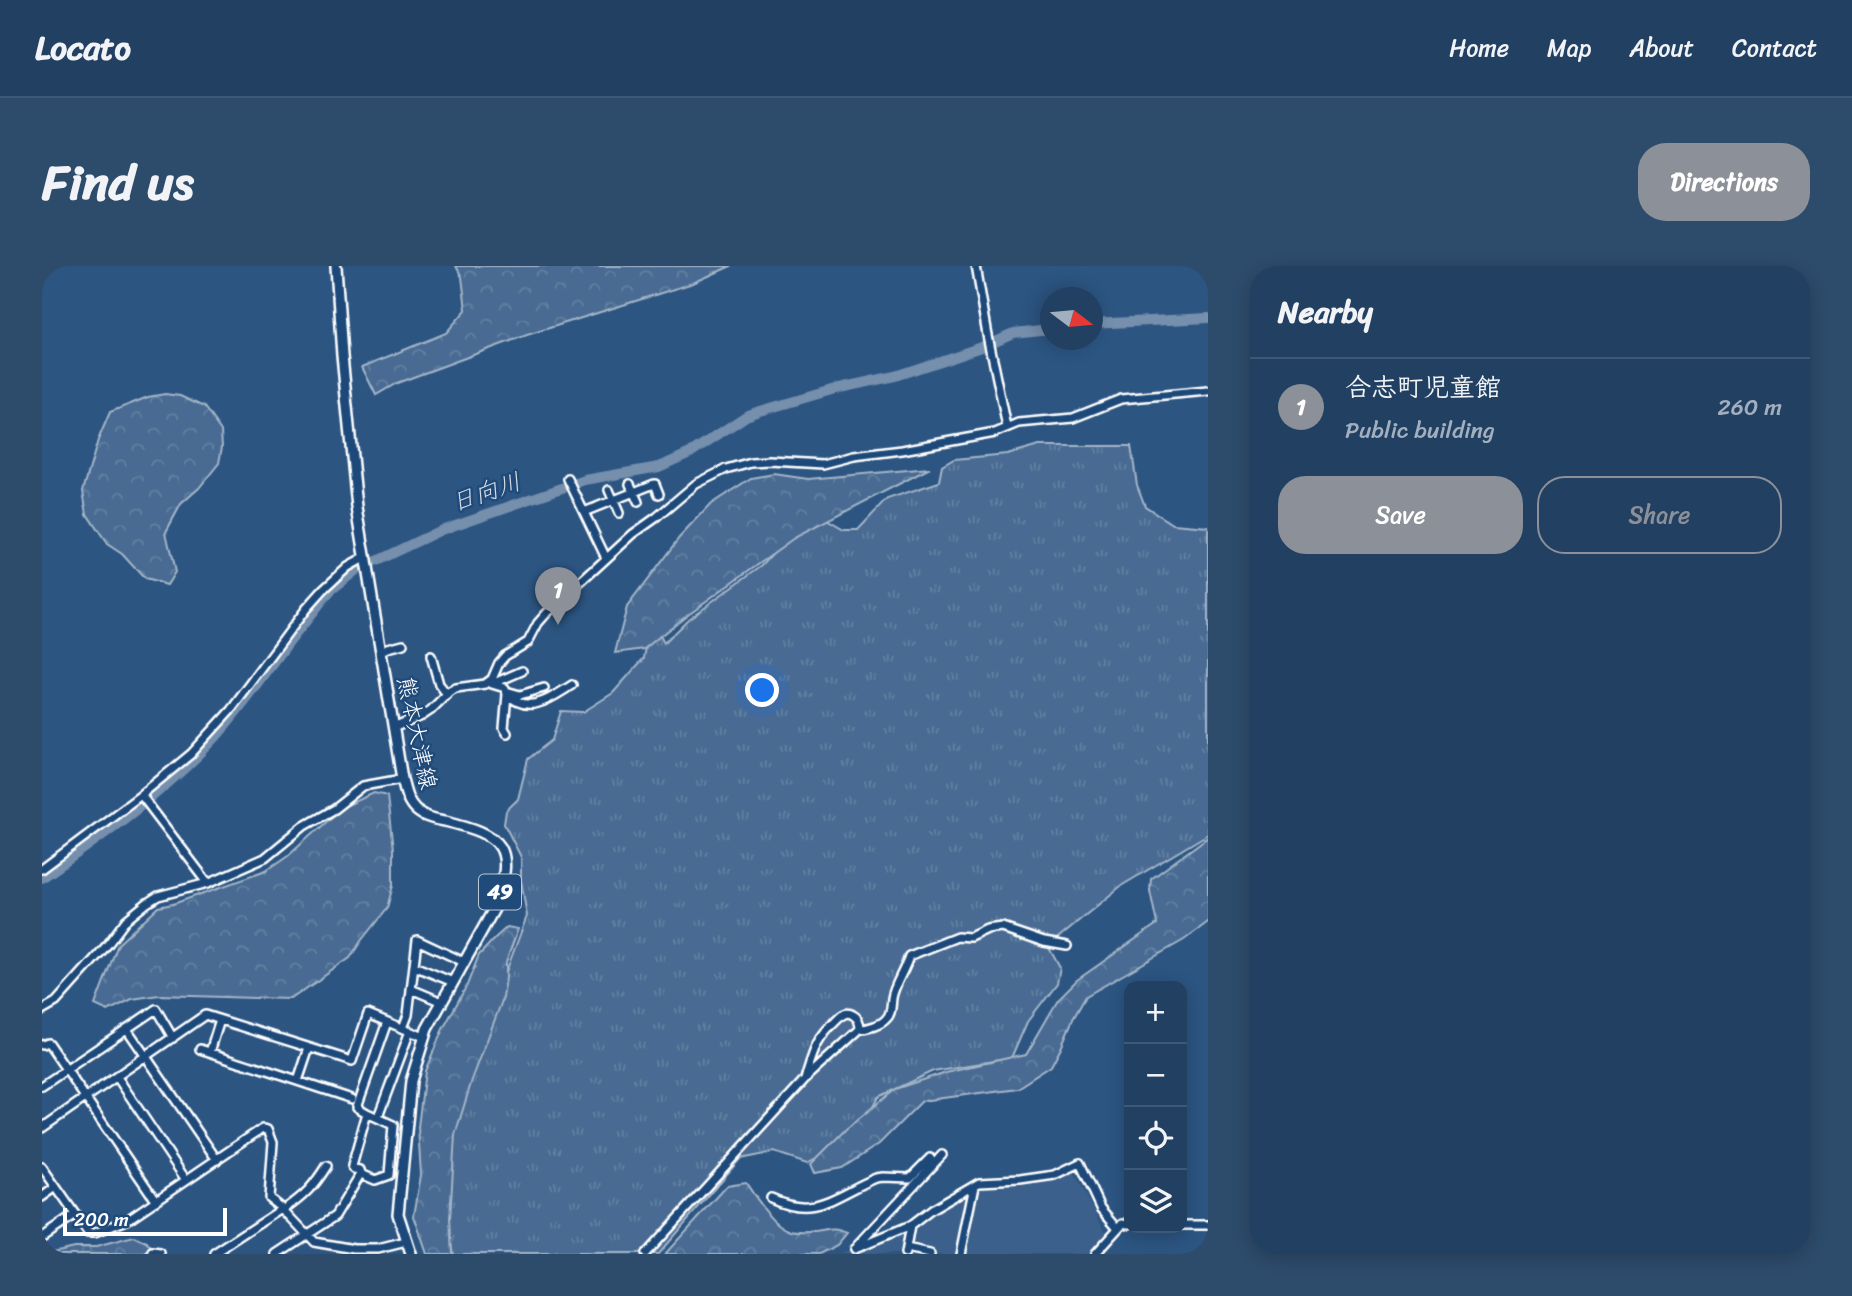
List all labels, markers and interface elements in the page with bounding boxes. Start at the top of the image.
text: Locato [35,19,131,77]
text: Home [1449,27,1509,69]
text: Map [1547,27,1591,69]
text: About [1629,27,1694,69]
text: Contact [1732,27,1817,69]
text: Find us [42,139,194,226]
button: Directions [1638,143,1810,221]
text: Nearby [1278,285,1373,339]
north arrow [1040,287,1103,350]
text: 合志町児童館 [1345,364,1501,410]
text: 1 [1296,387,1306,428]
text: 260 m [1717,387,1782,428]
text: Public building [1345,410,1495,451]
water label: 日向川 [445,460,527,524]
button: Save [1278,476,1523,554]
button: Share [1537,476,1782,554]
pin: 1 [535,567,581,625]
street label: 熊本大津線 [385,672,449,794]
your location [745,673,779,707]
road number: 49 [479,874,521,910]
map controls [1124,981,1187,1233]
button: + [1124,981,1187,1044]
button: − [1124,1044,1187,1107]
button: locate [1124,1107,1187,1170]
button: layers [1124,1170,1187,1233]
text: 200 m [74,1203,129,1236]
scale bar [63,1205,228,1237]

